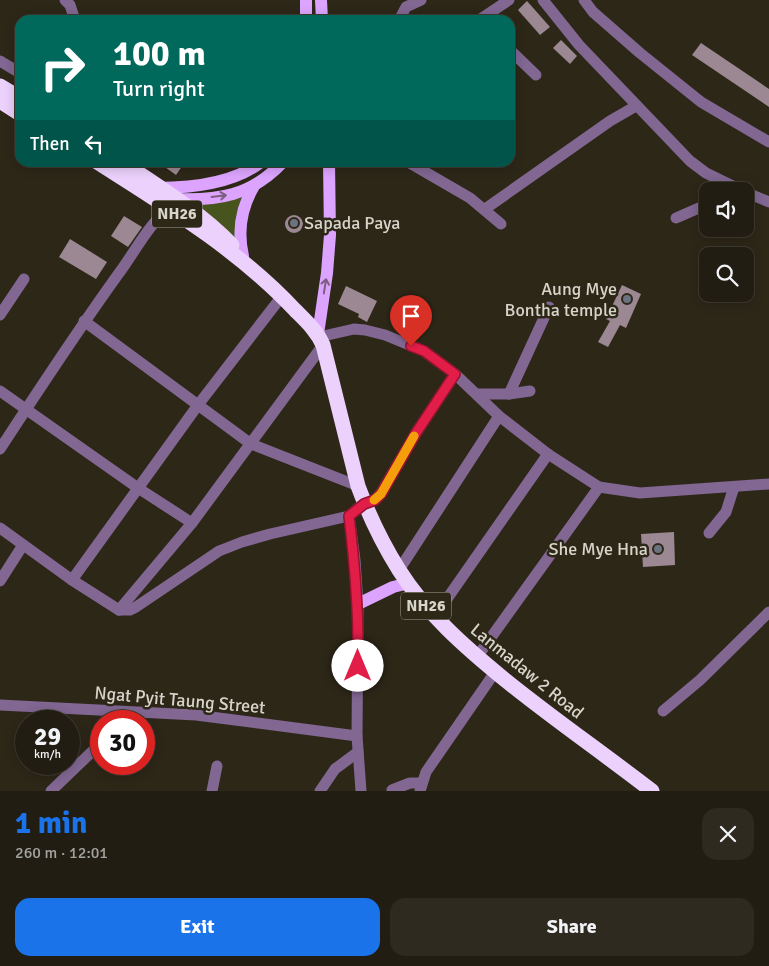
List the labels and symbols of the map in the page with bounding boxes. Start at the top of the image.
one-way arrow [210,191,226,201]
road number: NH26 [152,200,202,228]
place label: Sapada Paya [304,212,400,234]
marker: Sapada Paya [288,217,300,229]
place label: Aung Mye Bontha temple [505,278,617,321]
one-way arrow [320,279,330,295]
marker: Aung Mye Bontha temple [621,293,633,305]
pin [390,295,432,346]
place label: She Mye Hna [548,538,648,560]
marker: She Mye Hna [652,543,664,555]
road number: NH26 [401,592,451,620]
street label: Lanmadaw 2 Road [466,619,588,723]
position arrow [331,639,383,691]
street label: Ngat Pyit Taung Street [94,682,266,718]
speed limit sign: 30 [90,710,155,775]

